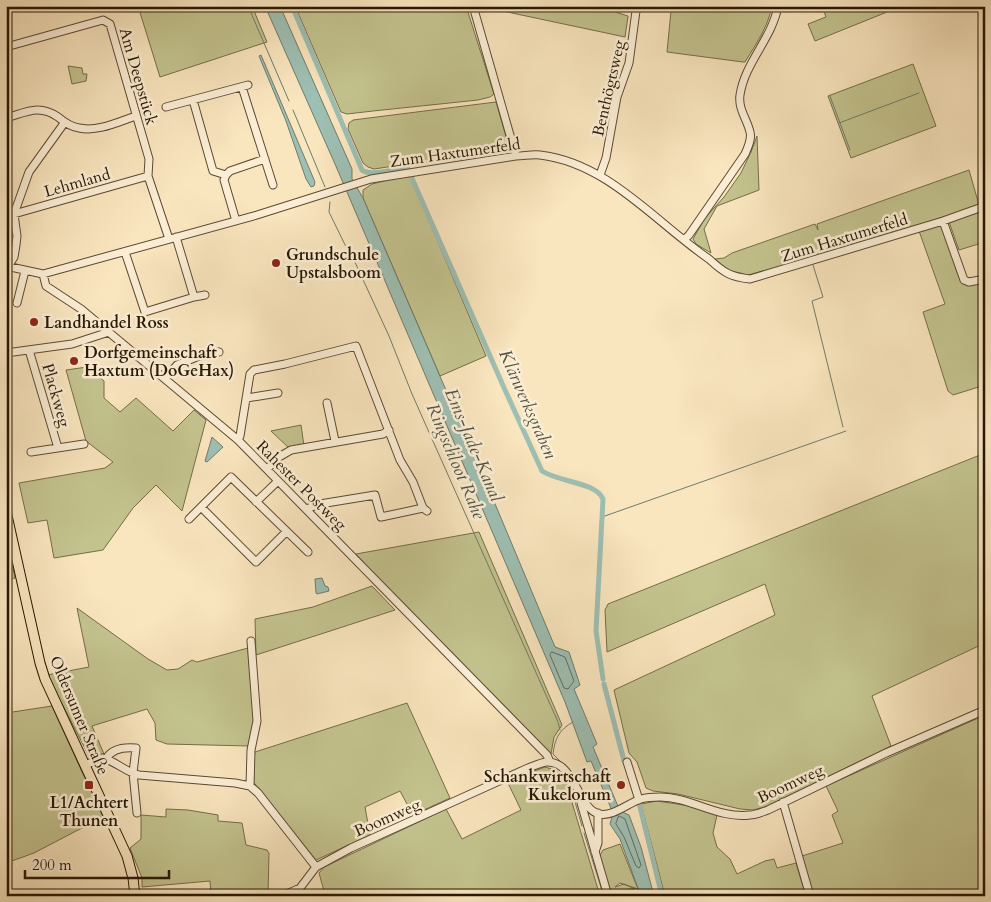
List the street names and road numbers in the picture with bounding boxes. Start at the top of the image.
street label: Am Deepstück [114,25,163,128]
street label: Benthögtsweg [587,38,631,139]
street label: Zum Haxtumerfeld [389,133,522,173]
street label: Lehmland [42,163,113,203]
street label: Zum Haxtumerfeld [778,208,911,268]
street label: Plackweg [36,361,76,430]
street label: Rahester Postweg [251,436,351,536]
street label: Oldersumer Straße [44,653,114,778]
street label: Boomweg [754,759,827,809]
street label: Boomweg [351,793,424,842]

